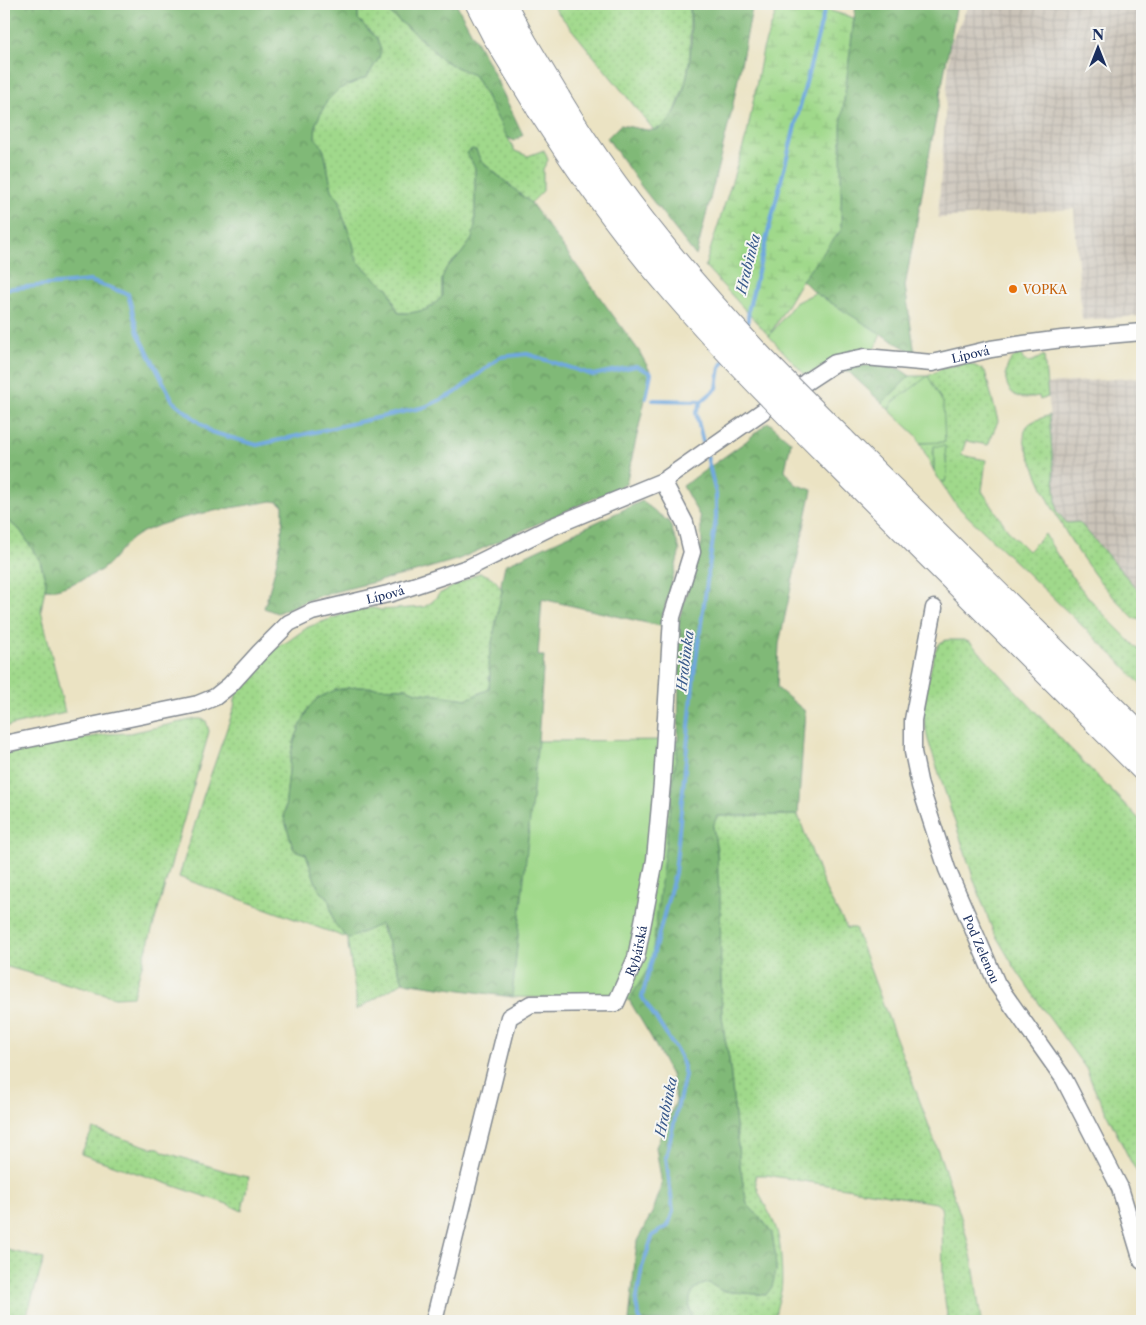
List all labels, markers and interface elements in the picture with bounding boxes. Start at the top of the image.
north arrow [1074,22,1124,72]
text: N [1092,26,1104,44]
water label: Hrabinka [732,231,764,297]
place label: VOPKA [1022,282,1068,297]
marker: VOPKA [1007,283,1019,295]
street label: Lípová [950,342,991,366]
street label: Lípová [365,582,407,606]
water label: Hrabinka [672,629,698,694]
street label: Pod Zelenou [960,912,1003,986]
street label: Rybářská [621,923,650,978]
water label: Hrabinka [651,1075,681,1140]

